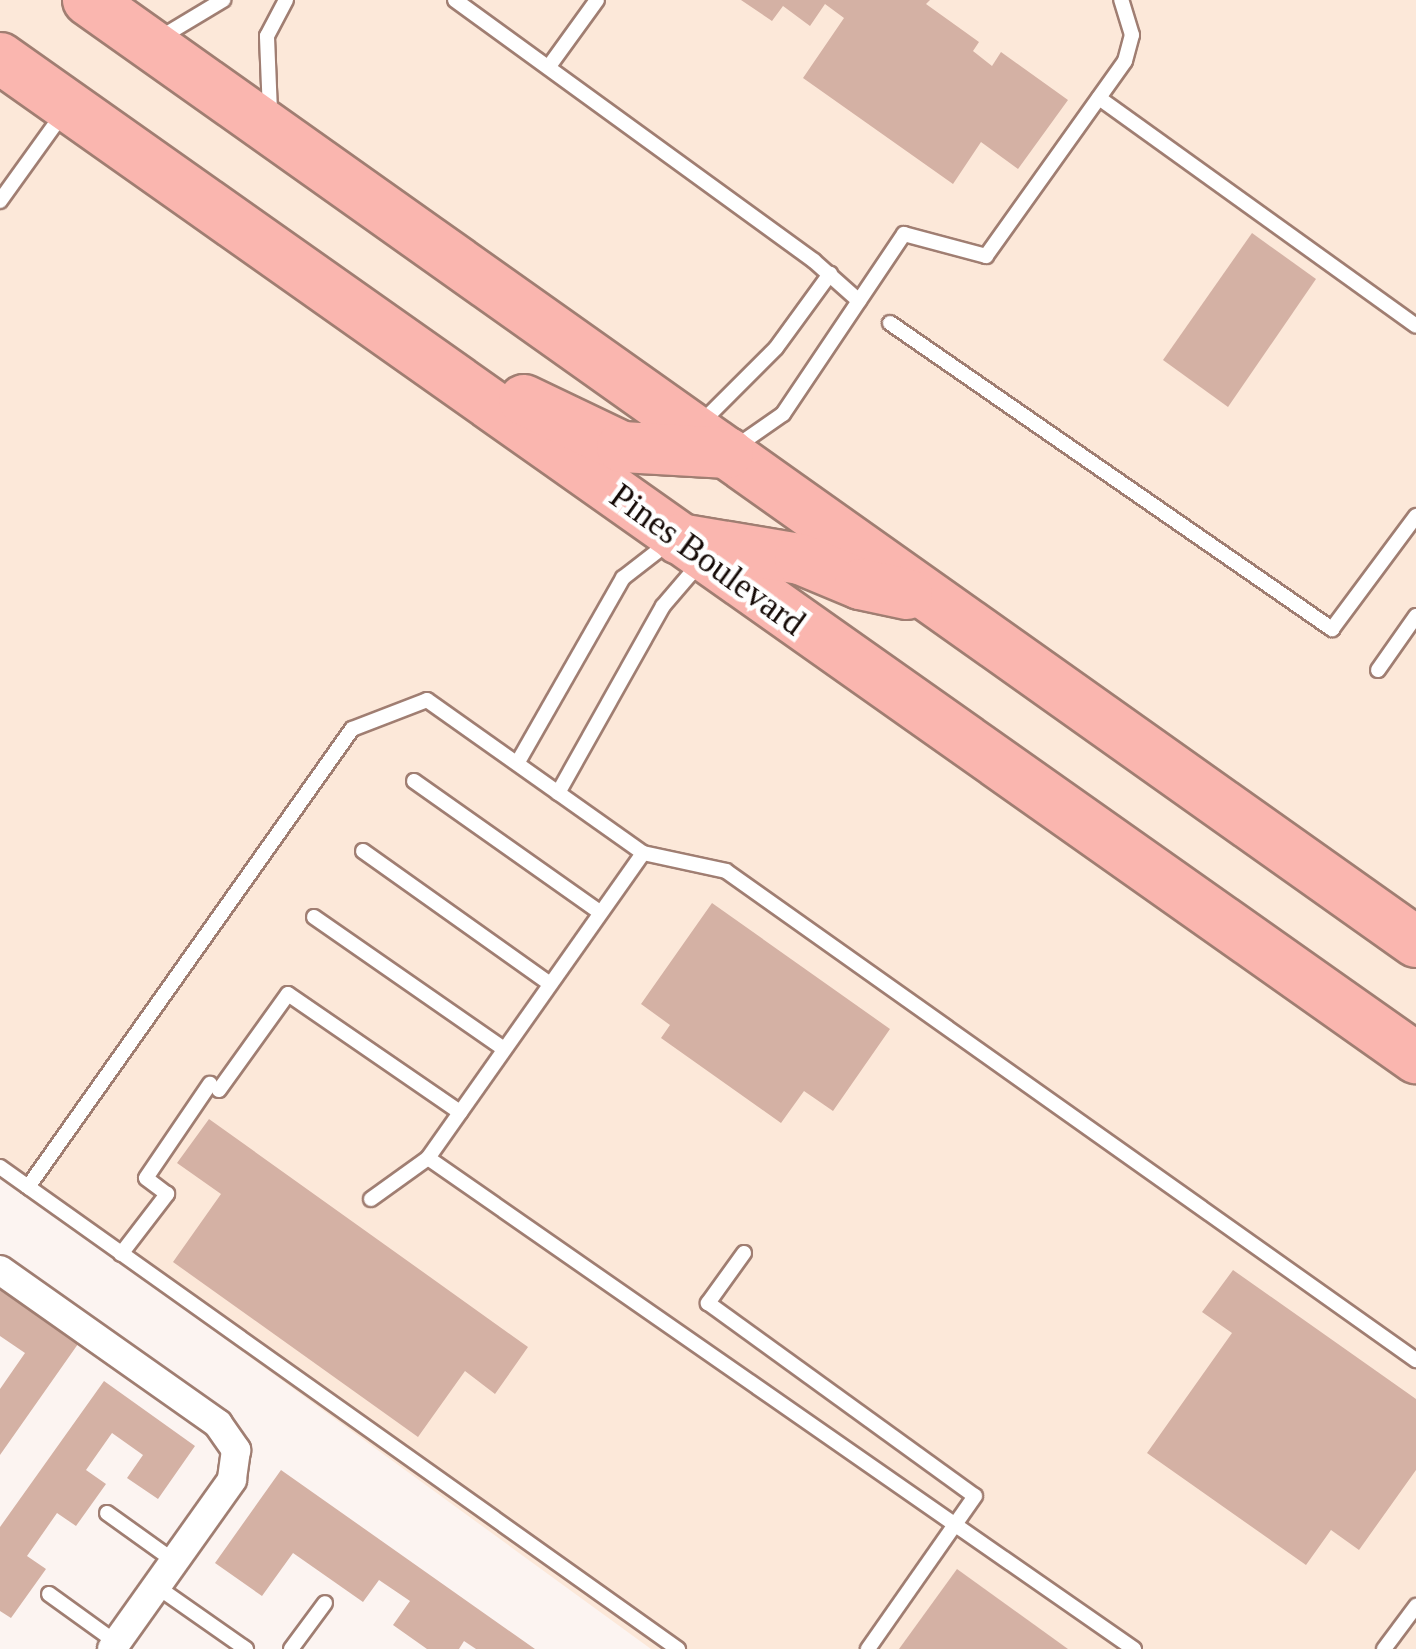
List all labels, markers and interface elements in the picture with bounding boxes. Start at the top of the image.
street label: Pines Boulevard [601,475,813,645]

